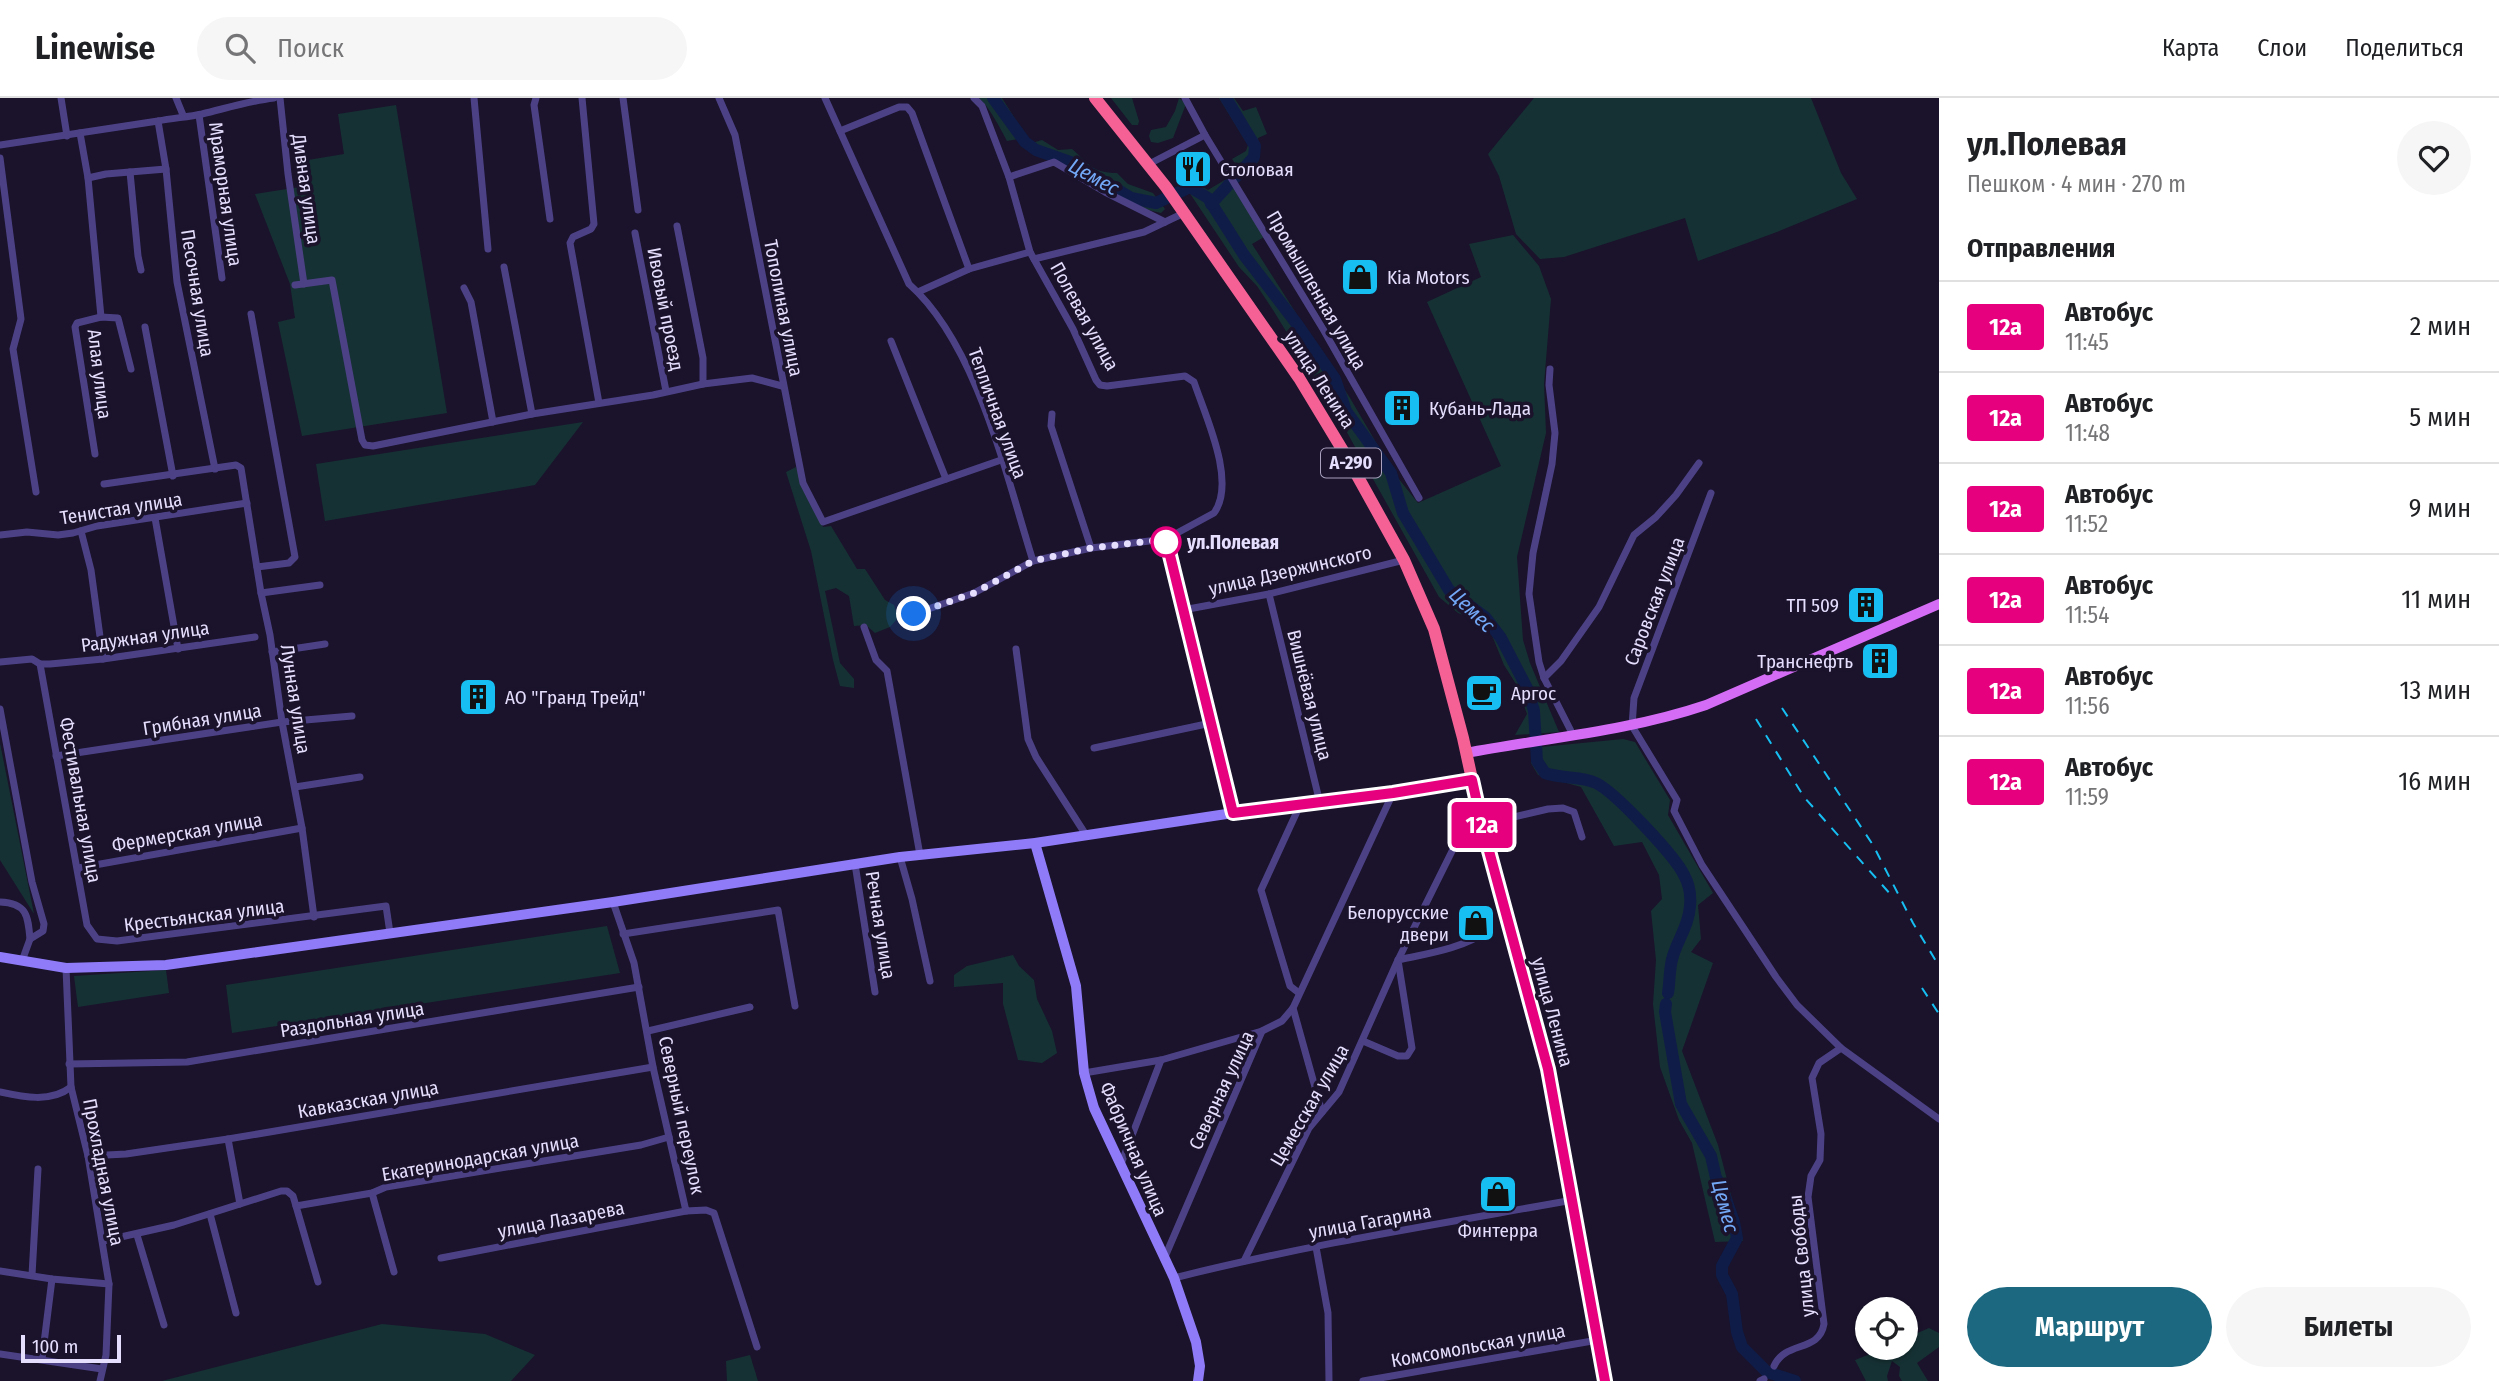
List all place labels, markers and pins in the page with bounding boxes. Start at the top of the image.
restaurant icon: Столовая [1172,148,1214,190]
place label: Столовая [1220,158,1294,181]
shop icon: Kia Motors [1339,256,1381,298]
place label: Kia Motors [1387,266,1470,289]
building icon: Кубань-Лада [1381,387,1423,429]
place label: Кубань-Лада [1429,397,1531,420]
marker: ул.Полевая [1151,527,1181,557]
place label: ул.Полевая [1186,531,1279,554]
building icon: ТП 509 [1845,584,1887,626]
place label: ТП 509 [1787,594,1839,617]
building icon: Транснефть [1859,640,1901,682]
place label: Транснефть [1757,650,1853,673]
cafe icon: Аргос [1463,672,1505,714]
building icon: АО "Гранд Трейд" [457,676,499,718]
place label: Аргос [1511,682,1556,705]
place label: АО "Гранд Трейд" [505,686,646,709]
place label: Белорусские двери [1347,901,1449,946]
shop icon: Белорусские двери [1455,902,1497,944]
shop icon: Финтерра [1477,1173,1519,1215]
place label: Финтерра [1458,1219,1538,1242]

